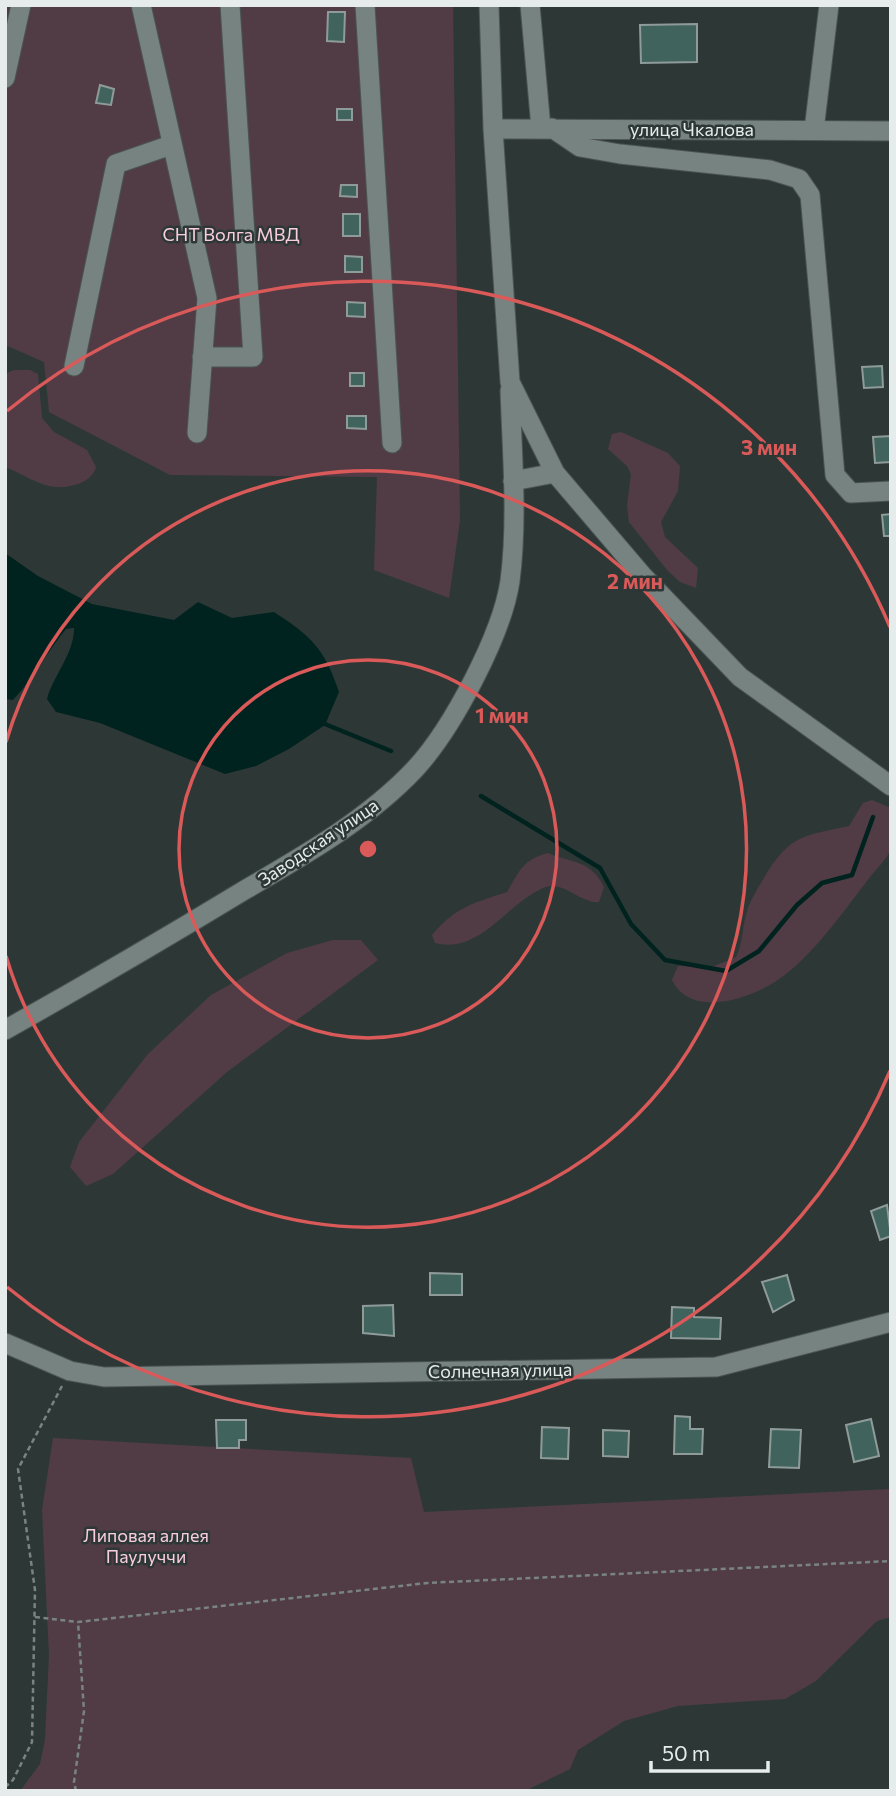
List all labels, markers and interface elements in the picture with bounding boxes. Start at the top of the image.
street label: улица Чкалова [630,118,754,140]
park label: СНТ Волга МВД [162,223,300,245]
text: 3 мин [741,434,797,459]
text: 2 мин [607,568,663,593]
text: 1 мин [475,702,529,727]
street label: Заводская улица [254,794,382,890]
centre of rings [356,837,380,861]
street label: Солнечная улица [428,1358,572,1382]
park label: Липовая аллея Паулуччи [83,1524,209,1567]
scale bar [651,1730,768,1774]
text: 50 m [662,1740,710,1765]

